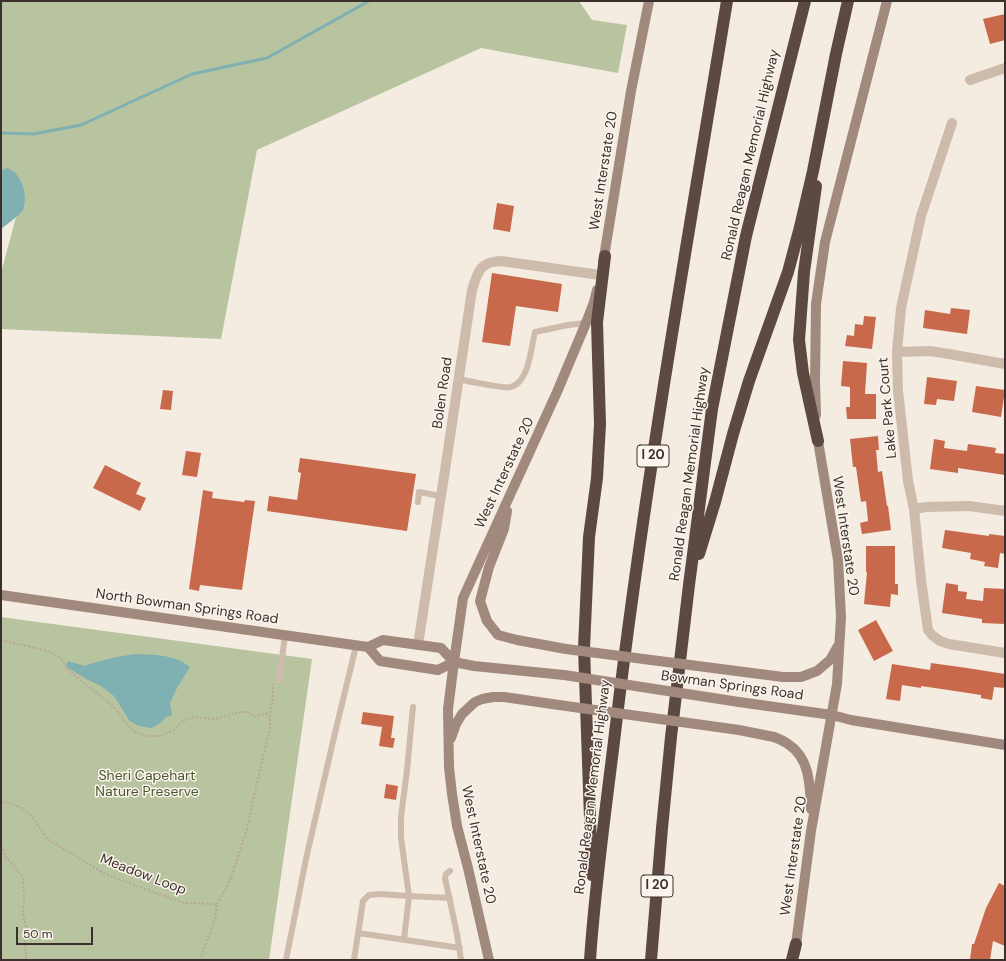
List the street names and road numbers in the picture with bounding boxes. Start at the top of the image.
street label: Ronald Reagan Memorial Highway [719,48,783,262]
street label: West Interstate 20 [586,110,622,232]
street label: Bolen Road [430,356,456,430]
street label: Lake Park Court [875,357,901,459]
street label: Ronald Reagan Memorial Highway [667,366,713,582]
street label: West Interstate 20 [472,415,538,531]
road number: I 20 [637,445,669,467]
street label: West Interstate 20 [828,475,862,597]
street label: North Bowman Springs Road [95,586,279,628]
street label: Bowman Springs Road [660,668,804,704]
street label: Ronald Reagan Memorial Highway [572,679,614,895]
street label: West Interstate 20 [457,784,499,906]
street label: West Interstate 20 [777,795,811,917]
street label: Meadow Loop [98,851,188,899]
road number: I 20 [641,875,673,897]

